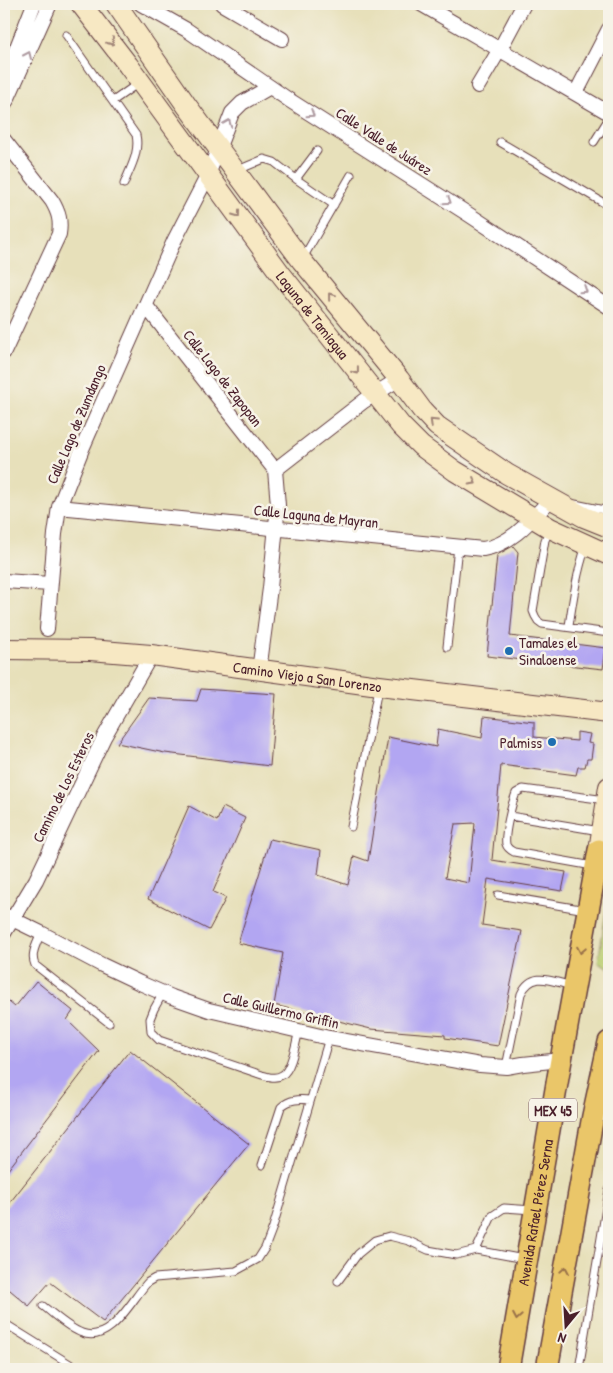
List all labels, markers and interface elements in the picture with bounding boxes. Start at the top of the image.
one-way arrow [105,36,113,45]
one-way arrow [21,51,32,60]
street label: Calle Valle de Juárez [332,102,437,180]
one-way arrow [306,107,315,117]
one-way arrow [222,120,232,128]
one-way arrow [443,195,452,205]
one-way arrow [231,208,239,217]
street label: Laguna de Tamiagua [272,267,354,363]
one-way arrow [579,284,588,294]
one-way arrow [327,292,336,301]
street label: Calle Lago de Zapopan [178,325,268,431]
street label: Calle Lago de Zumdango [41,361,111,487]
one-way arrow [351,365,359,374]
one-way arrow [430,418,439,427]
one-way arrow [468,475,477,485]
street label: Calle Laguna de Mayran [253,499,380,533]
place label: Tamales el Sinaloense [519,632,577,670]
marker: Tamales el Sinaloense [503,645,515,657]
street label: Camino Viejo a San Lorenzo [232,656,383,697]
street label: Camino de Los Esteros [27,728,99,846]
place label: Palmiss [500,732,542,753]
marker: Palmiss [546,736,558,748]
one-way arrow [577,946,587,954]
street label: Calle Guillermo Griffin [221,986,341,1034]
road number: MEX 45 [529,1098,577,1122]
street label: Avenida Rafael Pérez Serna [512,1137,558,1287]
one-way arrow [560,1265,570,1274]
north arrow [540,1300,590,1350]
one-way arrow [513,1313,523,1321]
text: N [555,1328,568,1349]

